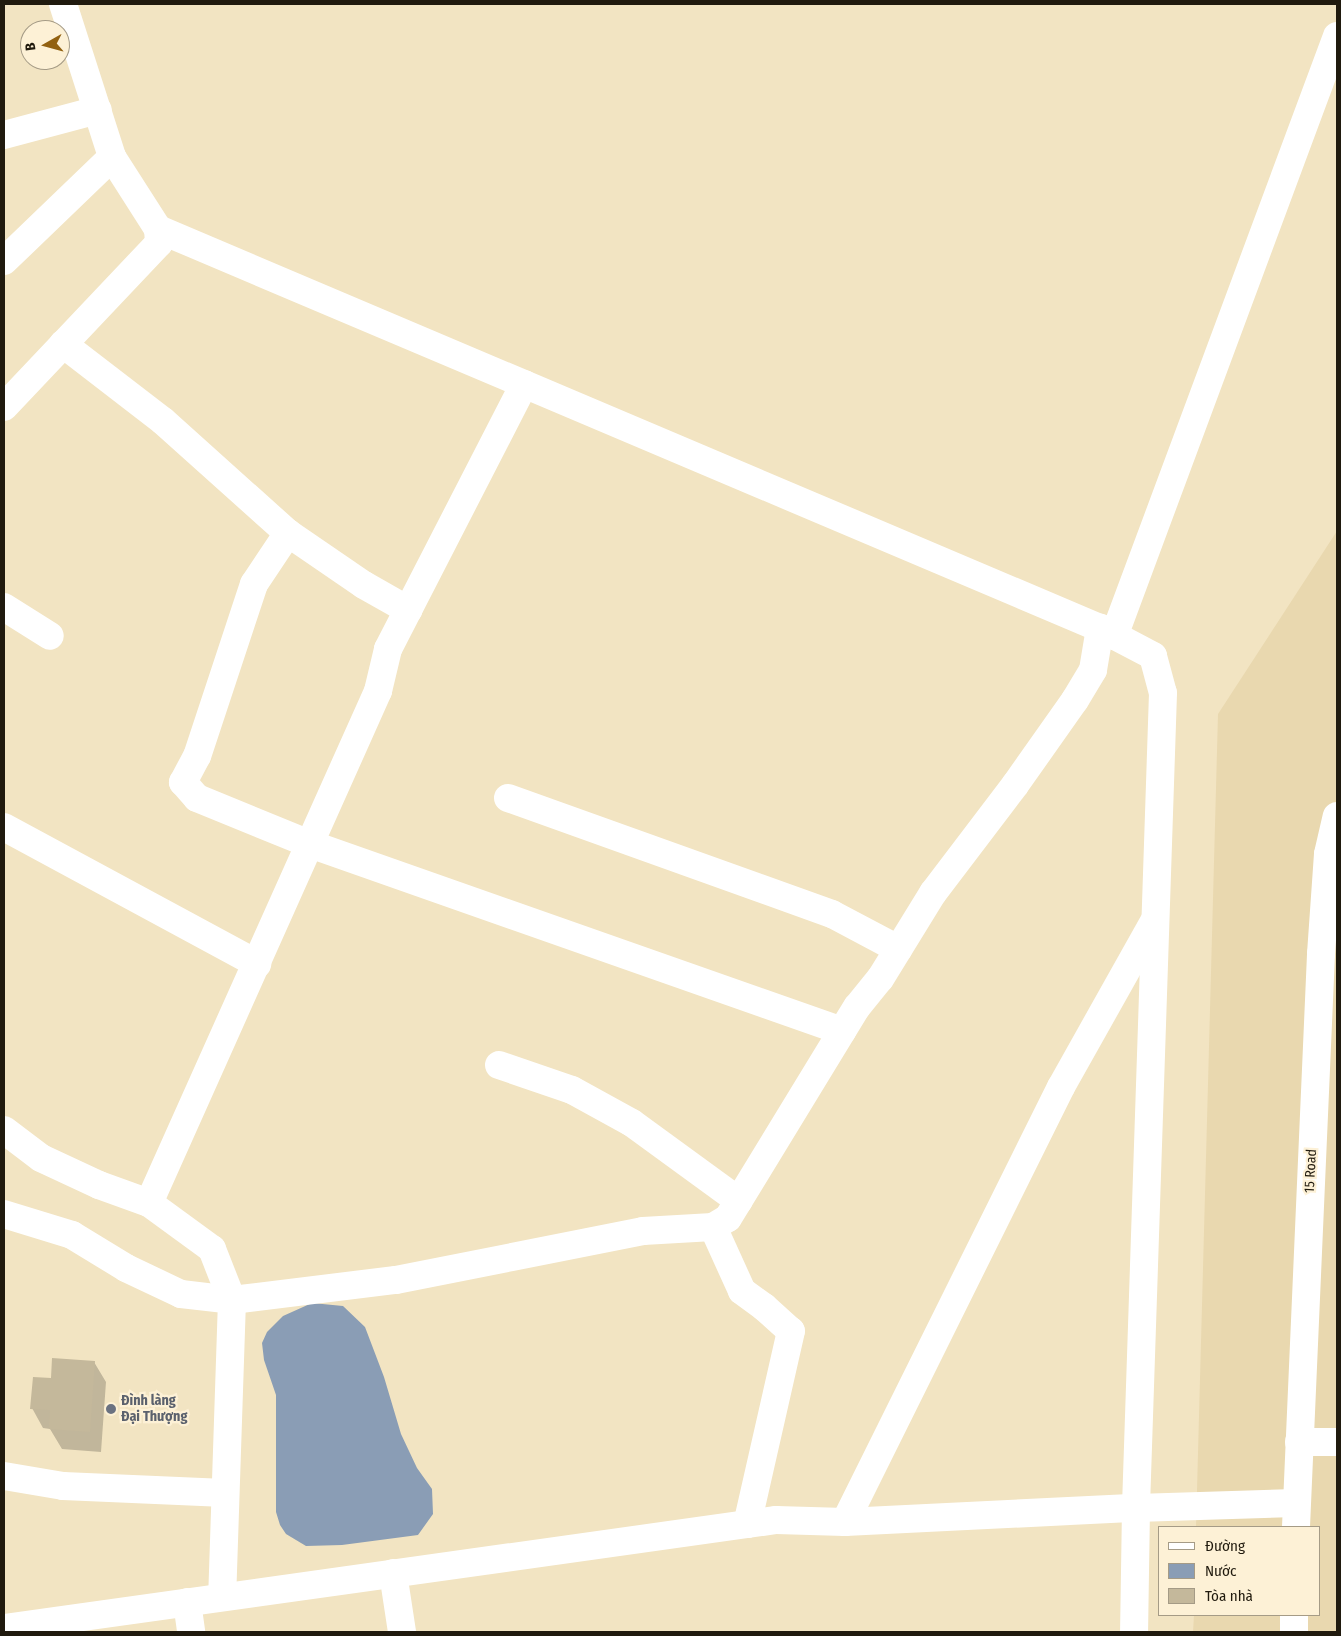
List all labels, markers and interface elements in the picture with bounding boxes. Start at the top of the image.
north arrow [20,20,70,70]
text: B [22,42,40,52]
street label: 15 Road [1301,1148,1321,1194]
place label: Đình làng Đại Thượng [121,1393,187,1425]
marker: Đình làng Đại Thượng [105,1403,117,1415]
legend [1158,1526,1321,1616]
text: Đường [1205,1537,1245,1555]
text: Nước [1205,1562,1236,1580]
text: Tòa nhà [1205,1587,1253,1605]

